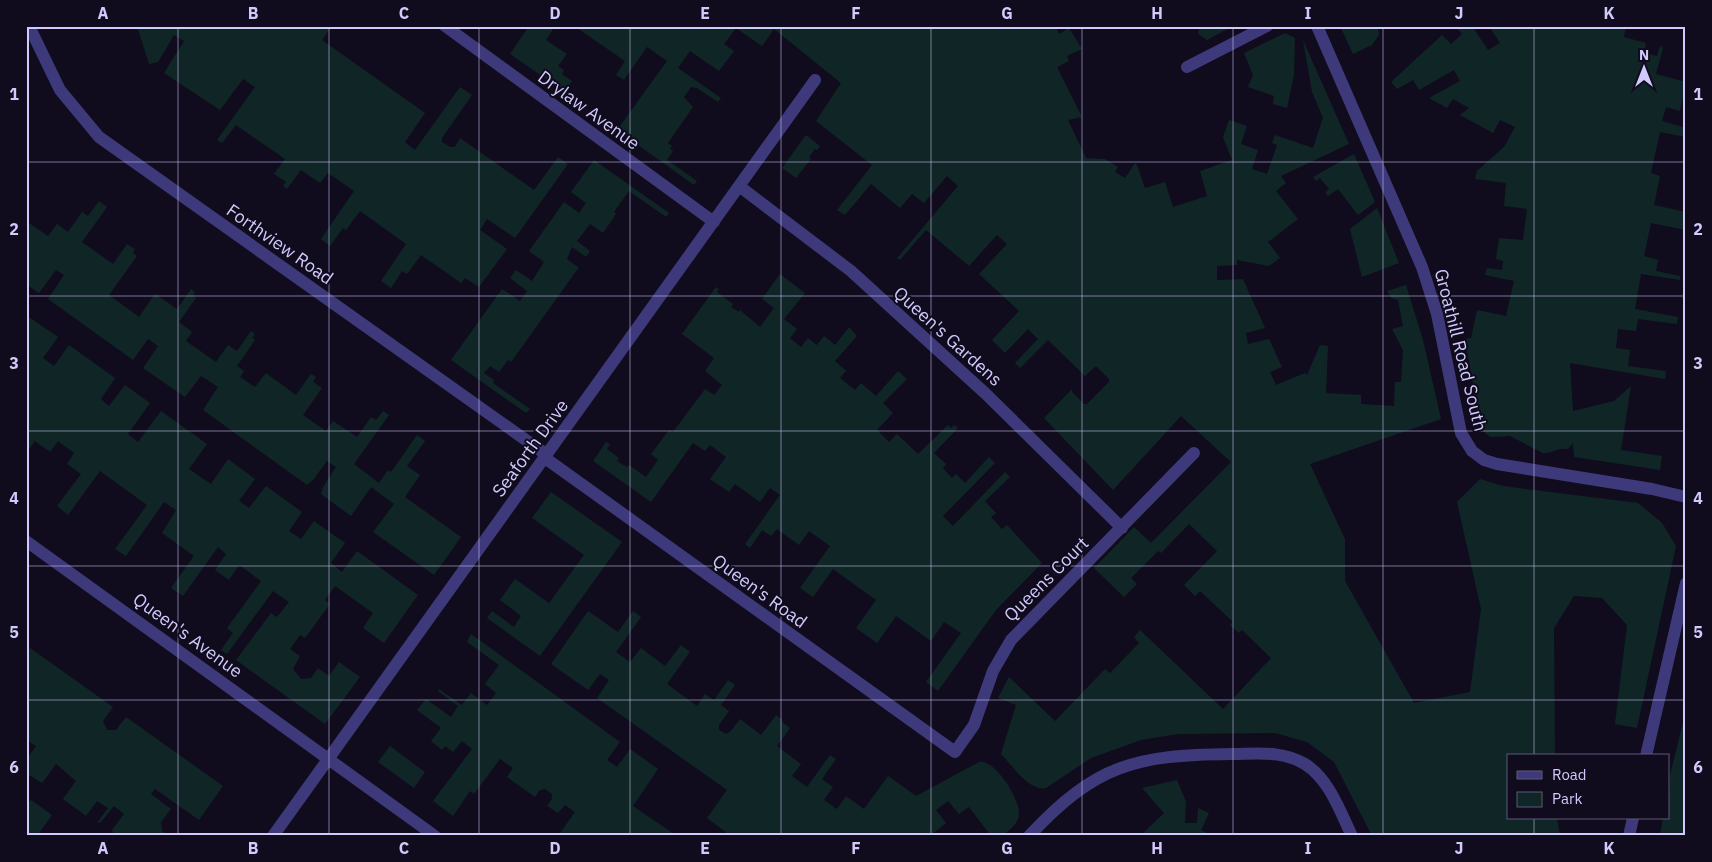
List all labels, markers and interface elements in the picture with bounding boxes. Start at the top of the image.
text: A [98,3,109,23]
text: B [248,3,259,23]
text: C [399,3,409,23]
text: D [549,3,561,23]
text: E [700,3,710,23]
text: F [851,3,861,23]
text: G [1001,3,1013,23]
text: H [1151,3,1163,23]
text: I [1305,3,1312,23]
text: J [1455,3,1463,23]
text: K [1603,3,1615,23]
north arrow [1620,42,1670,92]
text: N [1639,46,1649,64]
street label: Drylaw Avenue [534,65,645,155]
text: 1 [9,84,19,104]
text: 1 [1693,84,1703,104]
street label: Forthview Road [222,199,338,289]
text: 2 [9,219,19,239]
text: 2 [1693,219,1703,239]
street label: Groathill Road South [1430,266,1492,434]
street label: Queen's Gardens [889,281,1007,391]
text: 3 [9,353,19,373]
text: 3 [1693,353,1703,373]
street label: Seaforth Drive [487,395,573,501]
text: 4 [9,488,19,508]
text: 4 [1693,488,1703,508]
street label: Queens Court [999,532,1093,626]
street label: Queen's Road [708,549,812,633]
street label: Queen's Avenue [129,587,247,683]
text: 5 [9,622,19,642]
text: 5 [1693,622,1703,642]
legend [1507,754,1670,820]
text: 6 [9,757,19,777]
text: 6 [1693,757,1703,777]
text: Road [1552,765,1587,784]
text: Park [1552,789,1582,808]
text: A [98,838,109,858]
text: B [248,838,259,858]
text: C [399,838,409,858]
text: D [549,838,561,858]
text: E [700,838,710,858]
text: F [851,838,861,858]
text: G [1001,838,1013,858]
text: H [1151,838,1163,858]
text: I [1305,838,1312,858]
text: J [1455,838,1463,858]
text: K [1603,838,1615,858]

